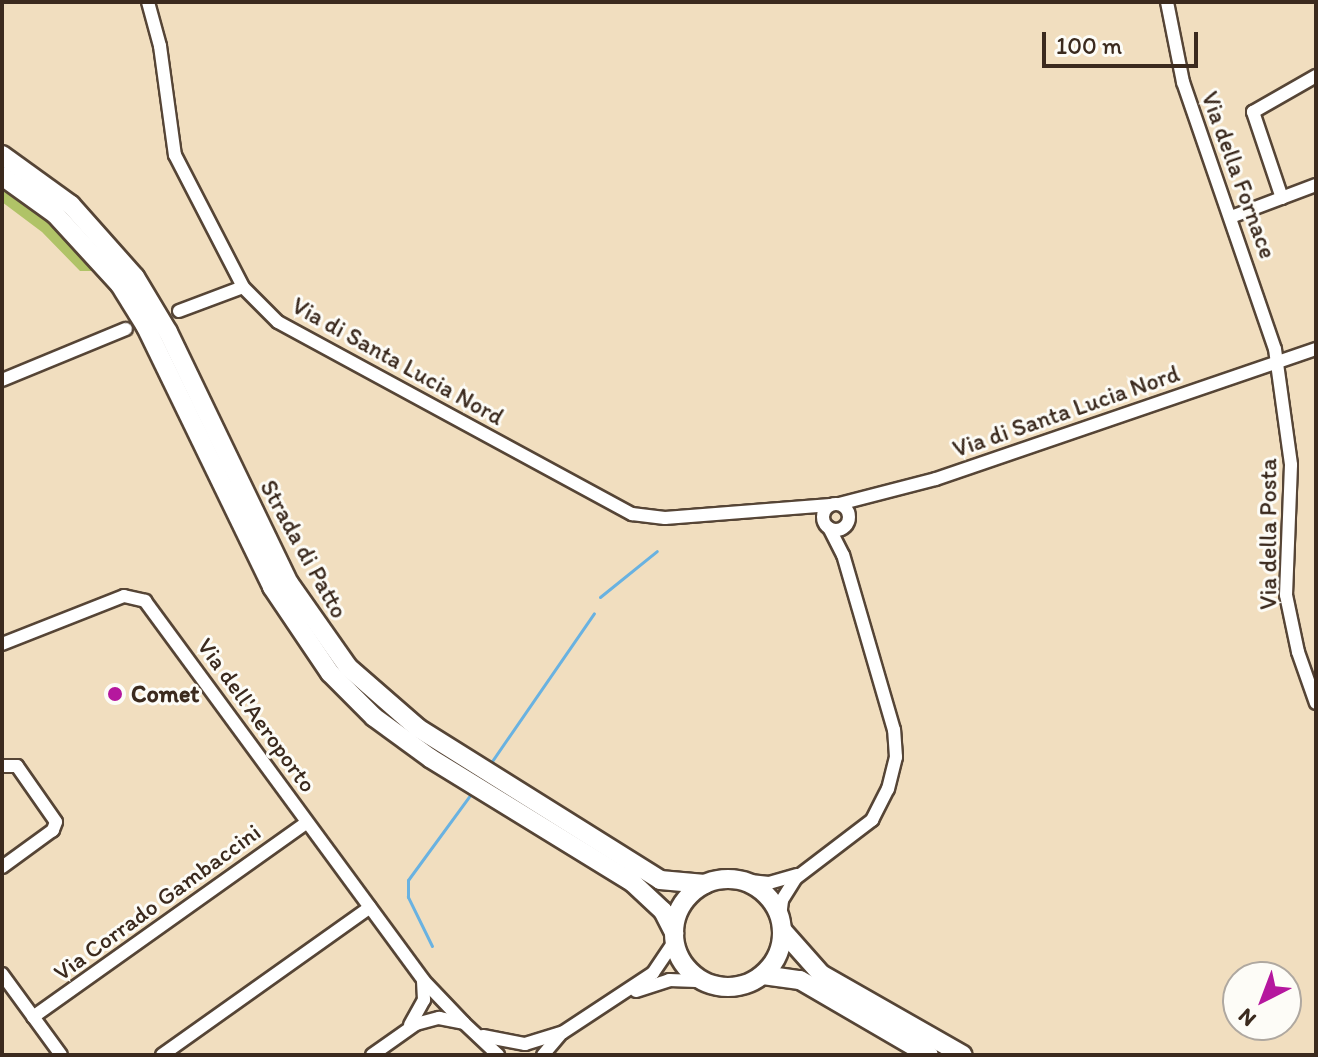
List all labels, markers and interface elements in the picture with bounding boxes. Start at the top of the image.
scale bar [1046,16,1202,66]
text: 100 m [1056,31,1122,60]
street label: Via della Fornace [1196,88,1282,262]
street label: Via di Santa Lucia Nord [286,290,510,432]
street label: Via di Santa Lucia Nord [948,358,1184,464]
street label: Via della Posta [1254,459,1282,609]
street label: Strada di Patto [254,475,354,623]
street label: Via dell'Aeroporto [191,632,323,798]
place label: Comet [131,680,199,708]
marker: Comet [106,685,124,703]
street label: Via Corrado Gambaccini [48,818,266,986]
north arrow [1222,961,1302,1041]
text: N [1232,1003,1262,1033]

